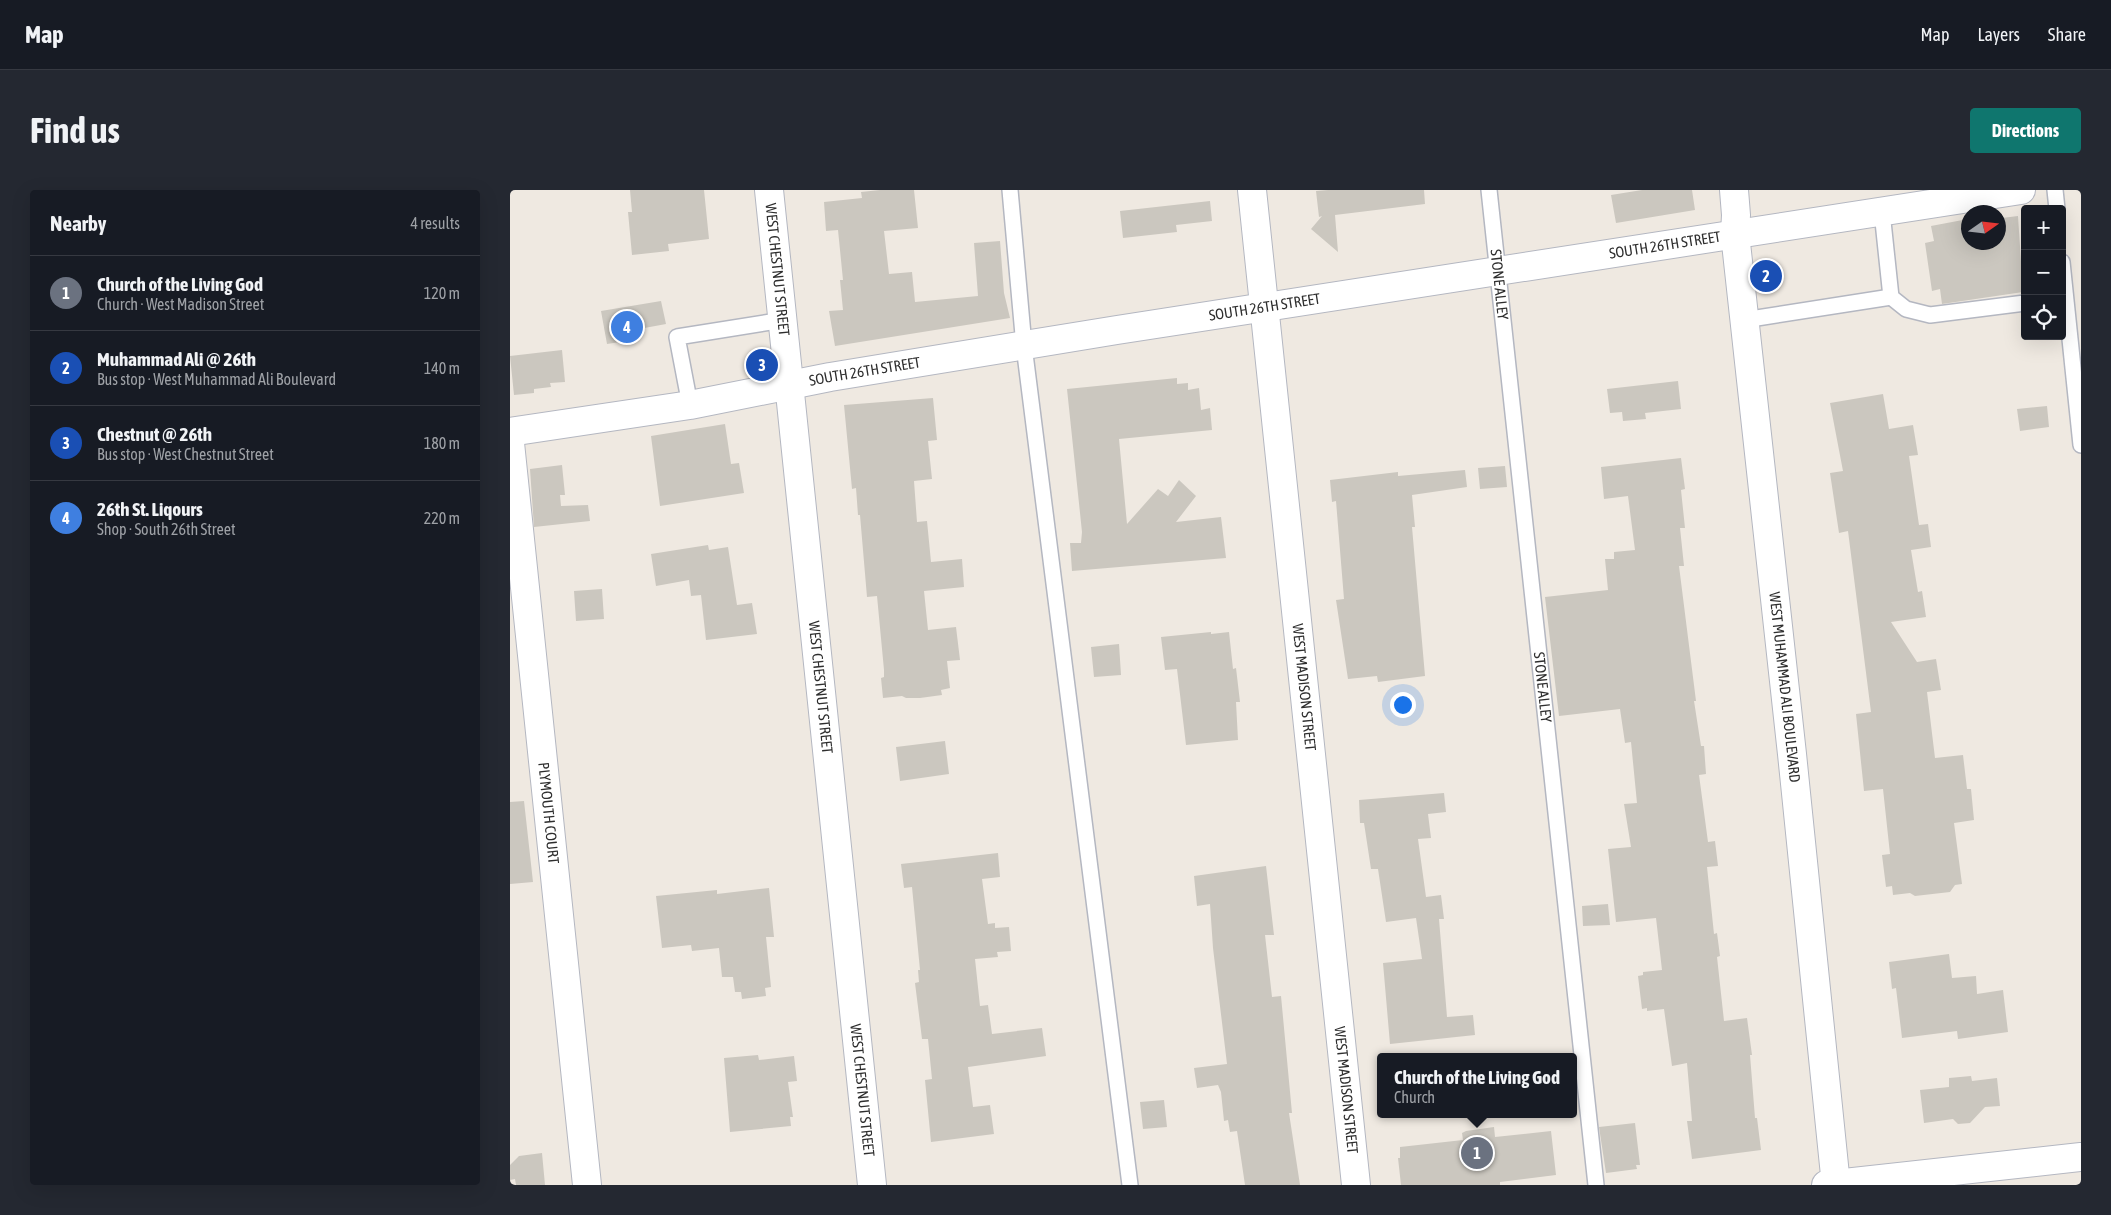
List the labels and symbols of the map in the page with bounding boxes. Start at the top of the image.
street label: WEST CHESTNUT STREET [762,202,793,337]
north arrow [1961,205,2006,250]
street label: SOUTH 26TH STREET [1608,228,1722,262]
street label: STONE ALLEY [1487,248,1512,321]
pin: 2 [1750,257,1782,295]
street label: SOUTH 26TH STREET [1208,290,1322,324]
pin: 4 [611,308,643,346]
pin: 3 [746,346,778,384]
street label: SOUTH 26TH STREET [808,353,922,389]
street label: WEST MUHAMMAD ALI BOULEVARD [1766,591,1804,783]
street label: WEST CHESTNUT STREET [806,620,836,755]
street label: WEST MADISON STREET [1289,623,1320,752]
street label: STONE ALLEY [1531,651,1555,723]
your location [1390,692,1416,718]
street label: PLYMOUTH COURT [535,761,563,865]
street label: WEST CHESTNUT STREET [847,1023,878,1158]
street label: WEST MADISON STREET [1331,1026,1362,1155]
pin: 1 [1461,1134,1493,1172]

